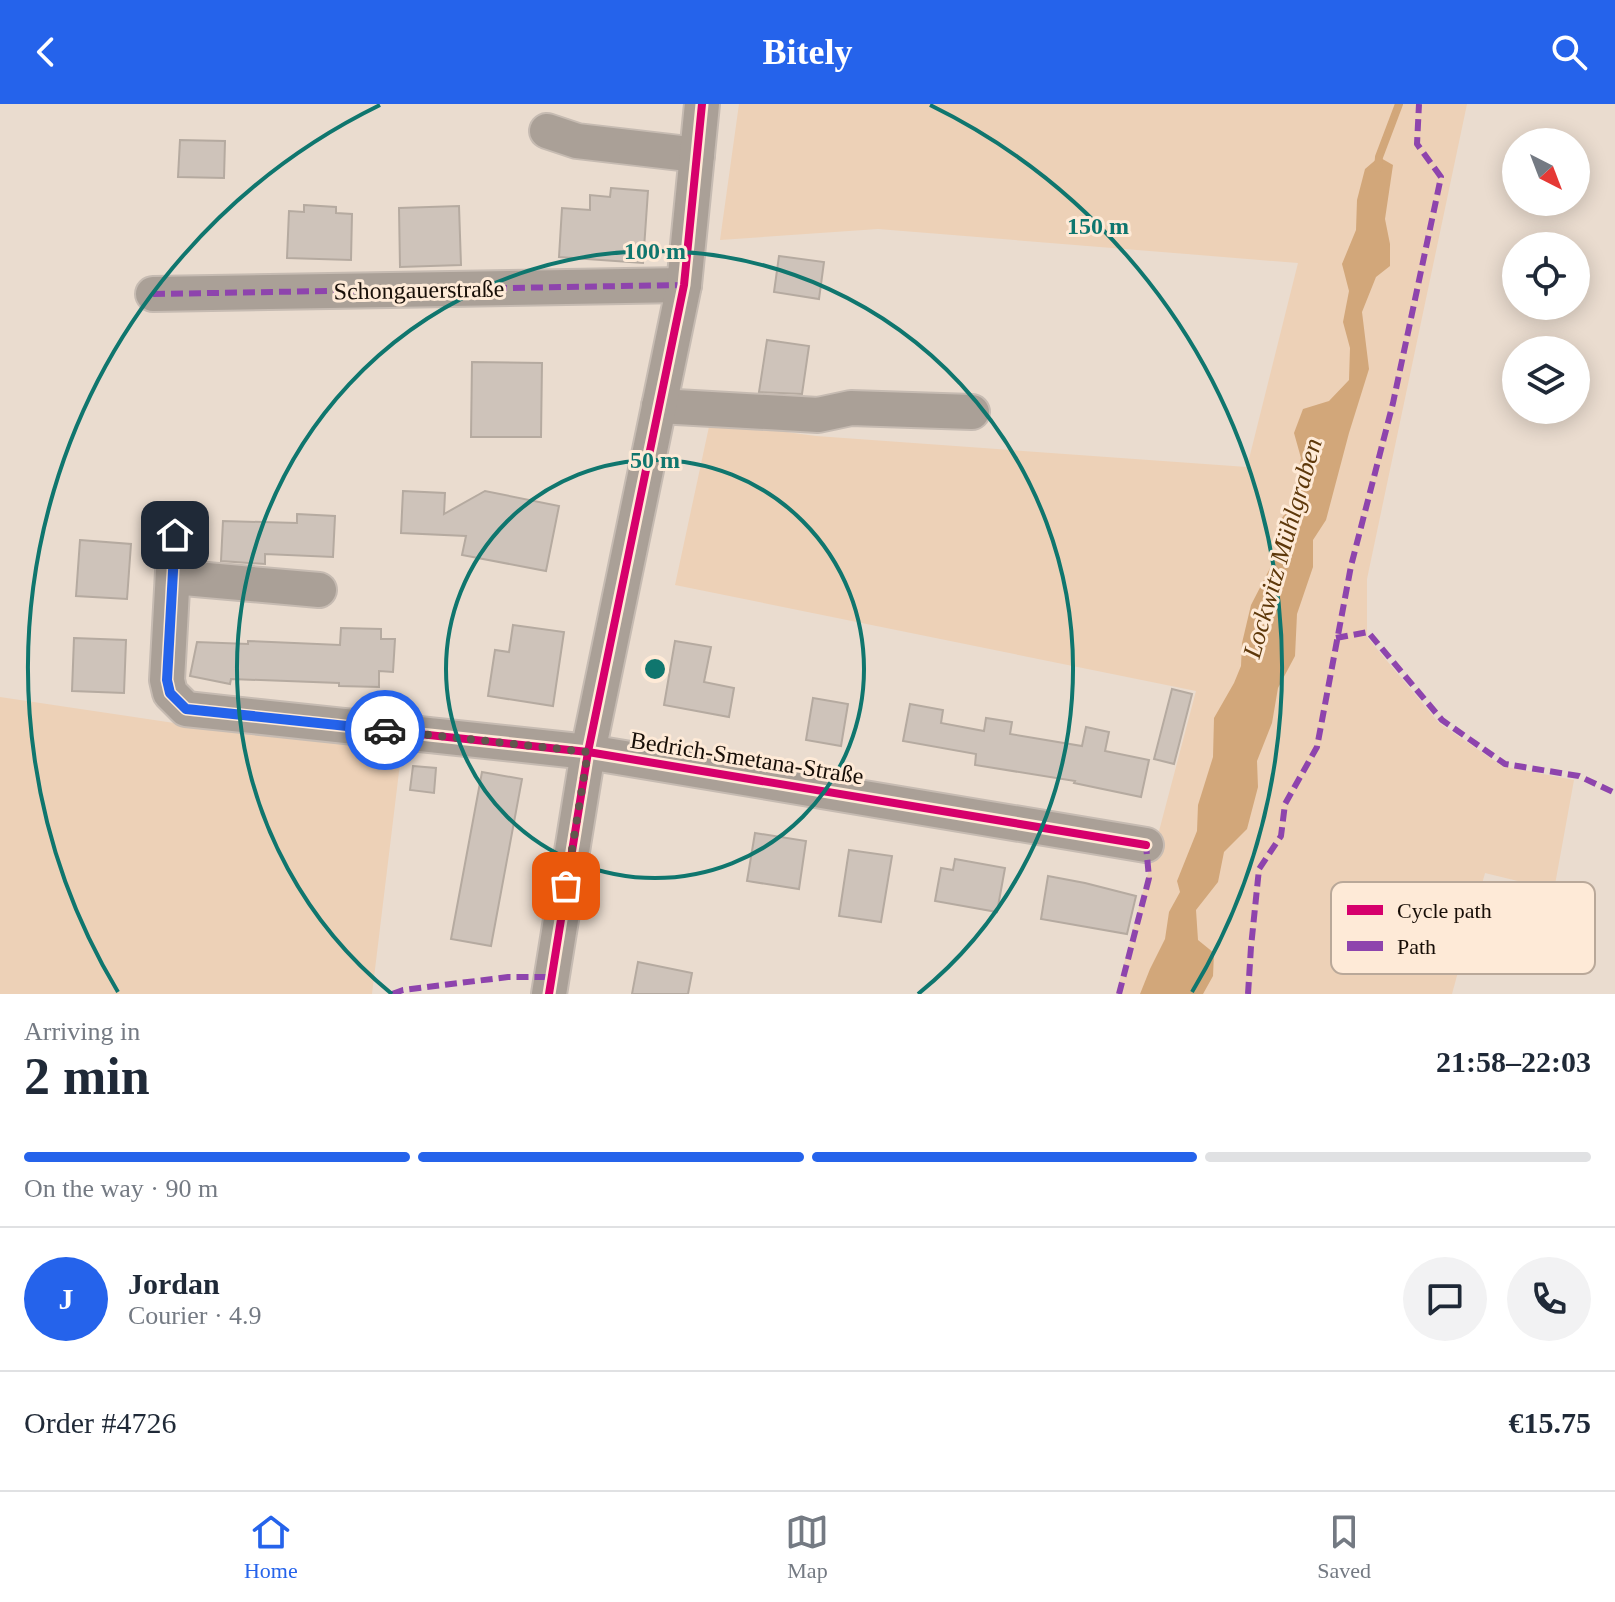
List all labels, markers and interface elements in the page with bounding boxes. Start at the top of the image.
icon: back [24,30,68,74]
icon: search [1547,30,1591,74]
text: Bitely [763,32,852,72]
north arrow [1502,128,1590,216]
map controls [1502,128,1590,424]
text: 150 m [1067,213,1129,239]
button: locate [1502,232,1590,320]
text: 100 m [624,238,686,264]
street label: Schongauerstraße [333,276,505,304]
button: layers [1502,336,1590,424]
water label: Lockwitz Mühlgraben [1237,435,1328,662]
text: 50 m [630,447,680,473]
pin [141,501,209,569]
icon: home [153,513,197,557]
centre of rings [641,655,669,683]
courier [345,690,425,770]
icon: car [363,708,407,752]
street label: Bedrich-Smetana-Straße [628,727,866,789]
pin [532,852,600,920]
icon: bag [544,864,588,908]
legend [1331,882,1595,974]
text: Cycle path [1397,898,1492,923]
text: Path [1397,934,1436,959]
text: Arriving in [24,1017,140,1046]
text: 21:58–22:03 [1436,1045,1591,1078]
text: 2 min [24,1048,150,1105]
text: On the way · 90 m [24,1174,218,1203]
button: chat [1403,1257,1487,1341]
button: phone [1507,1257,1591,1341]
text: Jordan [128,1267,220,1300]
text: J [59,1282,74,1315]
text: Courier · 4.9 [128,1301,262,1330]
text: Order #4726 [24,1406,176,1439]
text: €15.75 [1509,1406,1591,1439]
tab: Home [244,1510,298,1584]
tab: Map [785,1510,829,1584]
tab: Saved [1317,1510,1371,1584]

